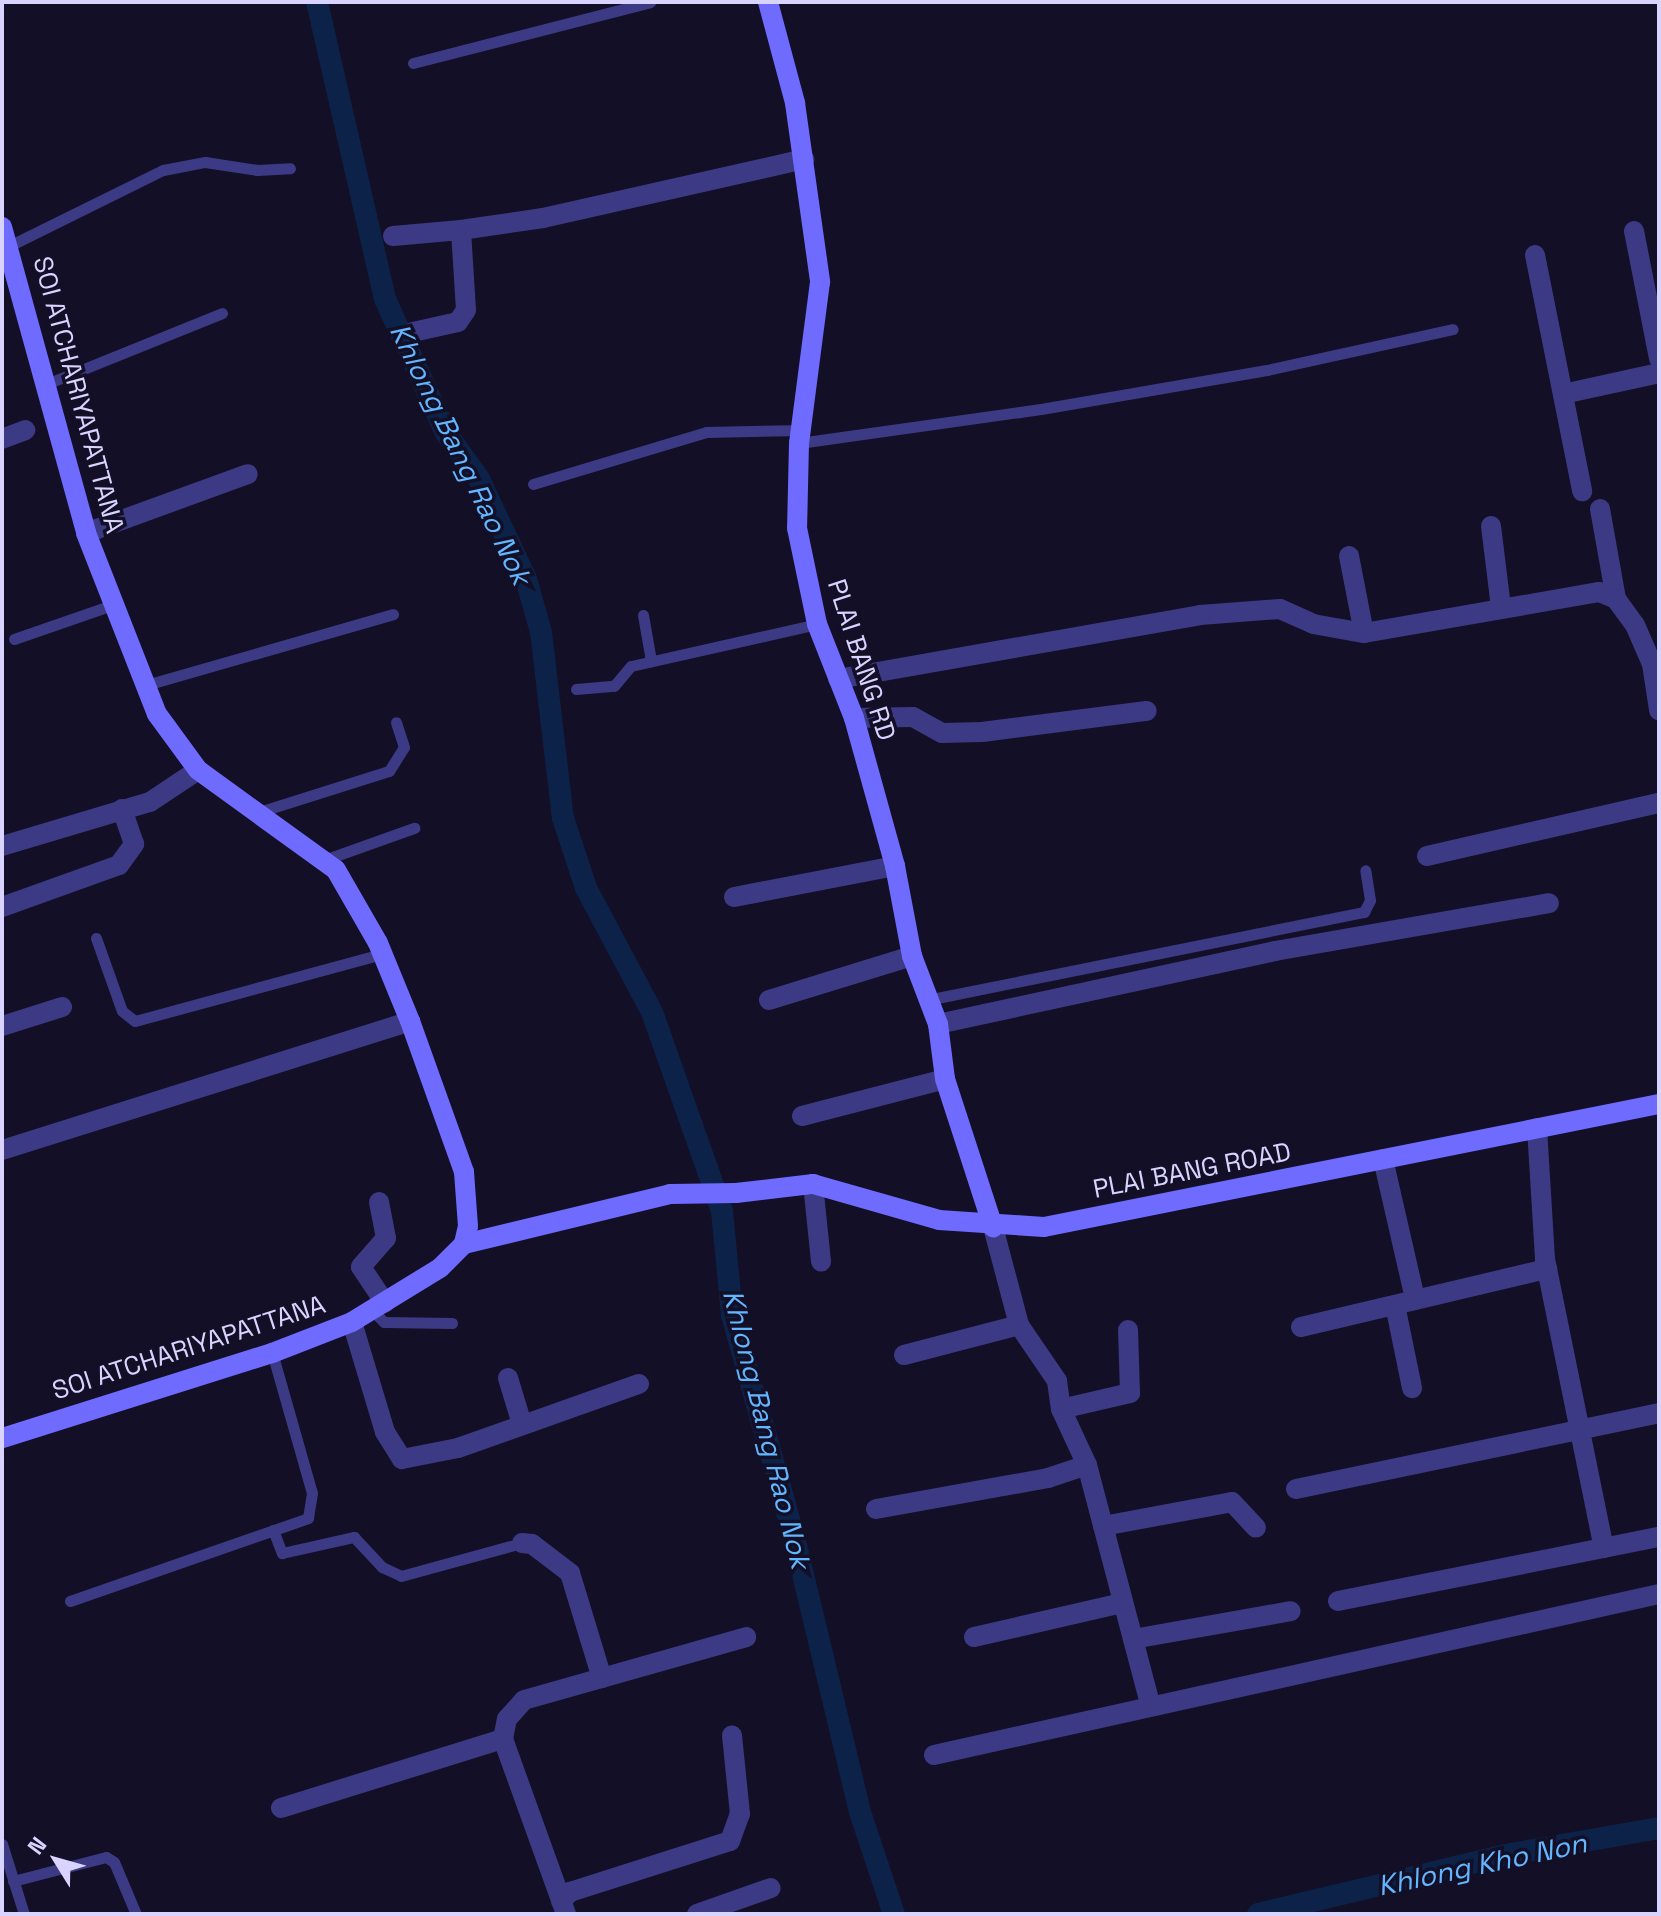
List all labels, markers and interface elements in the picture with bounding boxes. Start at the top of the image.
street label: SOI ATCHARIYAPATTANA [26,253,130,537]
water label: Khlong Bang Rao Nok [383,318,539,590]
street label: PLAI BANG RD [820,576,902,744]
street label: PLAI BANG ROAD [1090,1137,1294,1205]
water label: Khlong Bang Rao Nok [716,1286,818,1572]
street label: SOI ATCHARIYAPATTANA [48,1289,330,1407]
north arrow [16,1820,96,1900]
water label: Khlong Kho Non [1375,1825,1589,1903]
text: N [21,1831,52,1860]

